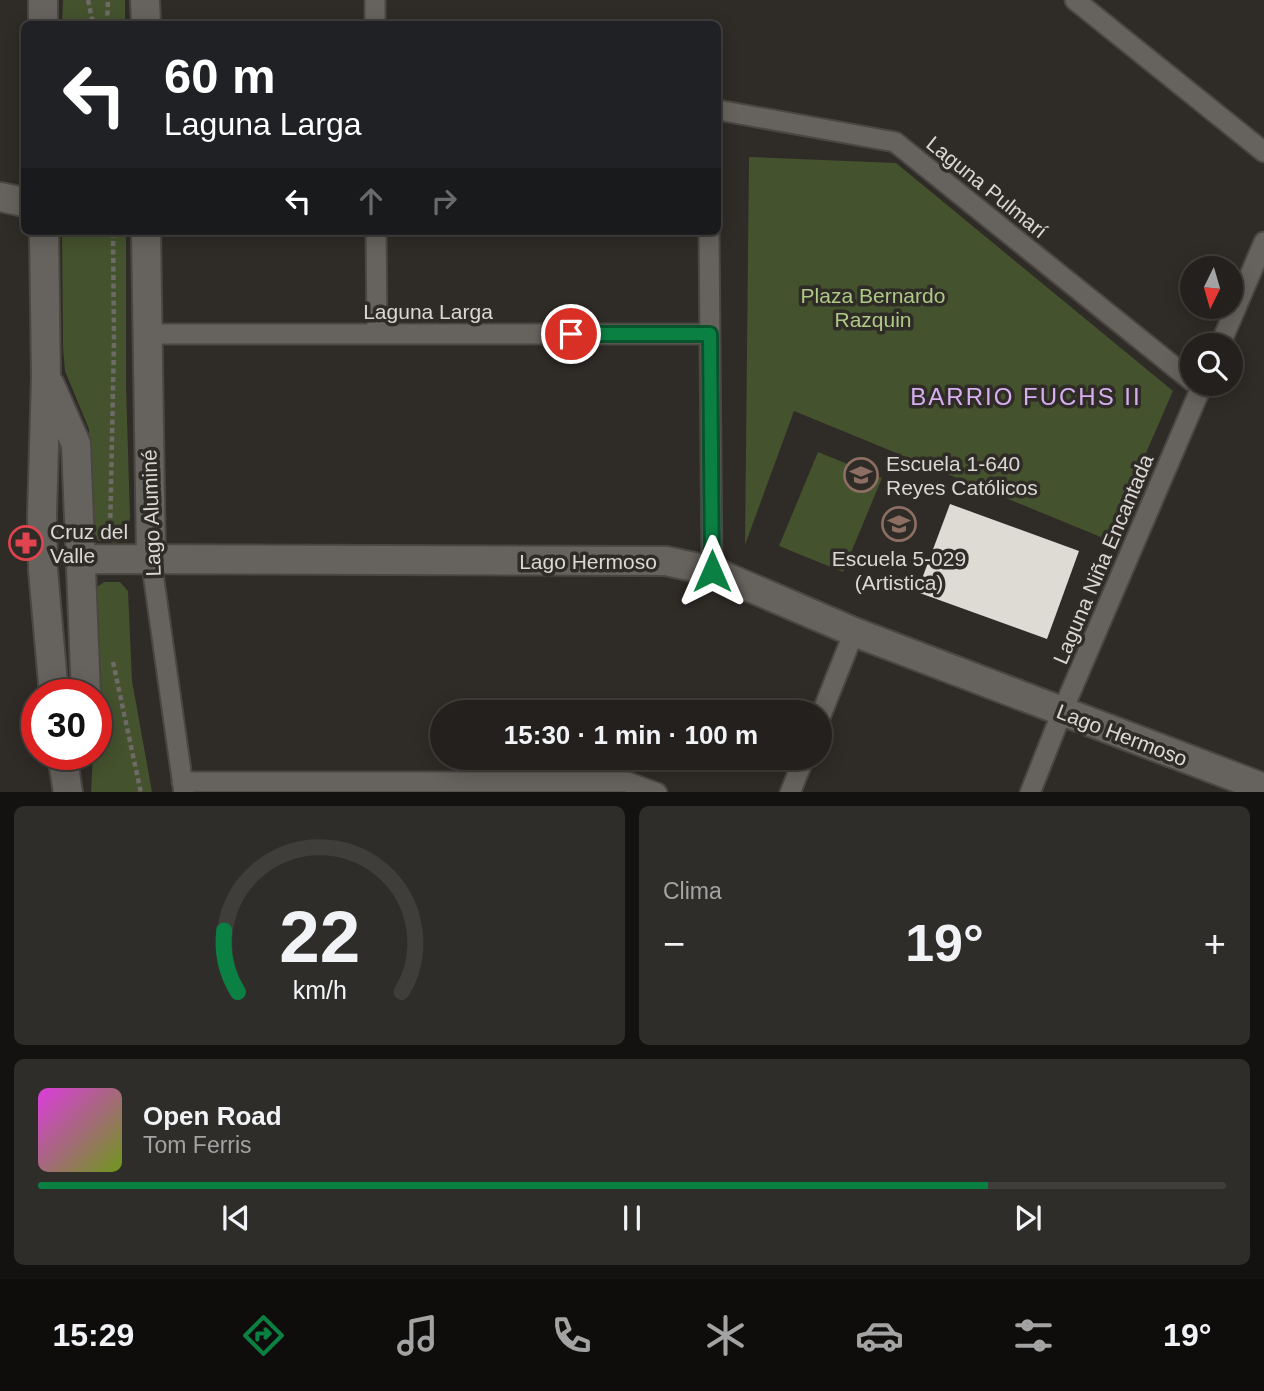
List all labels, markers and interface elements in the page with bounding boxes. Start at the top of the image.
icon: left [49,49,140,140]
text: 60 m [164,49,276,103]
text: Laguna Larga [164,106,362,142]
street label: Laguna Pulmarí [922,131,1052,243]
icon: left [279,182,317,220]
icon: ahead [352,182,390,220]
icon: right [425,182,463,220]
north arrow [1180,256,1242,318]
map controls [1180,256,1243,396]
park label: Plaza Bernardo Razquin [801,284,945,331]
street label: Laguna Larga [363,300,493,323]
pin [541,304,601,364]
icon: arrive [552,315,590,353]
button: search [1180,333,1243,396]
district label: BARRIO FUCHS II [910,383,1142,410]
street label: Lago Aluminé [137,449,165,577]
street label: Laguna Niña Encantada [1048,450,1158,667]
place label: Escuela 1-640 Reyes Católicos [886,452,1038,499]
school or university icon: Escuela 1-640 Reyes Católicos [842,456,880,494]
school or university icon: Escuela 5-029 (Artistica) [880,505,918,543]
place label: Cruz del Valle [50,520,128,567]
pharmacy icon: Cruz del Valle [7,524,45,562]
position arrow [675,534,749,608]
place label: Escuela 5-029 (Artistica) [832,547,966,594]
street label: Lago Hermoso [519,550,657,573]
speed limit sign: 30 [21,679,112,770]
street label: Lago Hermoso [1054,700,1190,770]
text: 15:30 · 1 min · 100 m [504,720,758,750]
text: Clima [663,878,722,904]
text: 22 [279,896,360,977]
text: 19° [905,914,984,972]
text: − [663,923,685,965]
text: + [1204,923,1226,965]
text: km/h [292,975,347,1003]
text: Open Road [143,1101,282,1131]
text: Tom Ferris [143,1132,252,1158]
icon: previous [217,1199,255,1237]
icon: pause [613,1199,651,1237]
icon: next [1009,1199,1047,1237]
icon: directions [239,1311,288,1360]
icon: music [393,1311,442,1360]
icon: phone [547,1311,596,1360]
icon: climate [701,1311,750,1360]
icon: car [855,1311,904,1360]
icon: filters [1009,1311,1058,1360]
text: 15:29 [52,1317,134,1353]
text: 19° [1163,1317,1212,1353]

